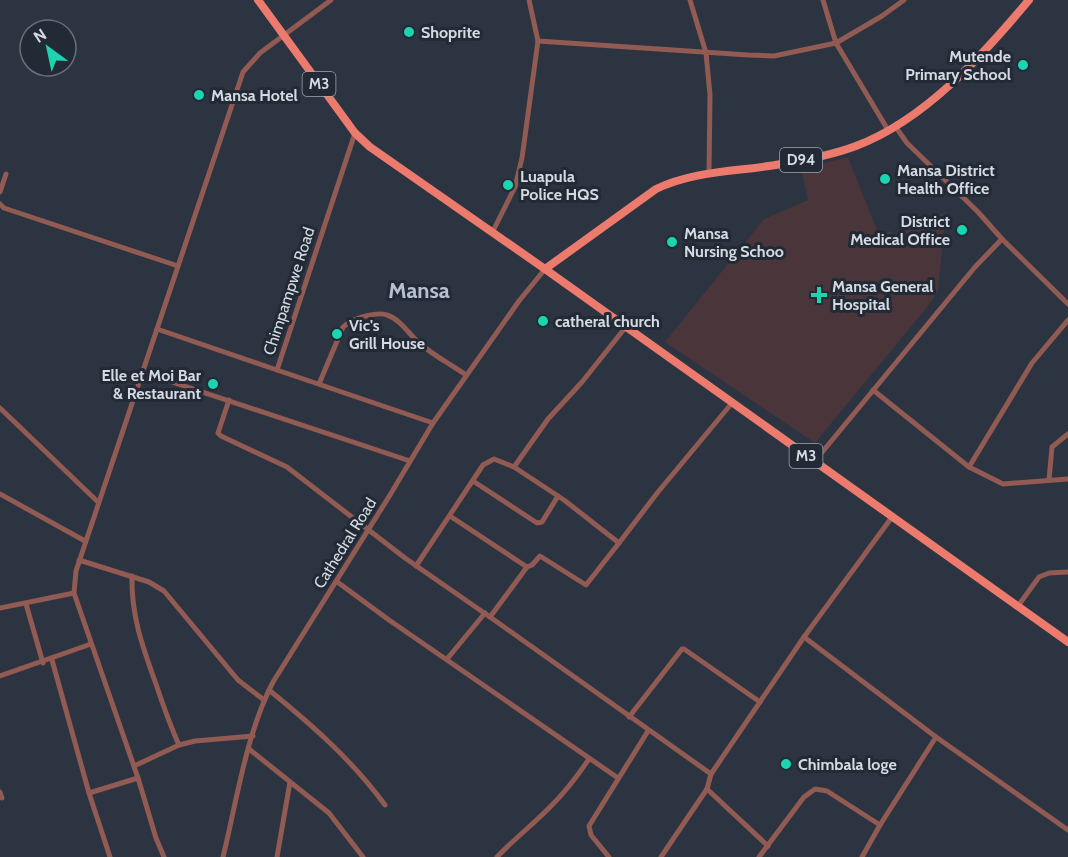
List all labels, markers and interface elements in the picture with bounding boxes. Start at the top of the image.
north arrow [18,18,78,78]
place label: Shoprite [421,23,480,42]
text: N [30,25,50,47]
marker: Shoprite [402,25,416,39]
place label: Mutende Primary School [905,47,1011,84]
marker: Mutende Primary School [1016,58,1030,72]
road number: M3 [302,72,336,96]
place label: Mansa Hotel [211,86,298,105]
marker: Mansa Hotel [192,88,206,102]
road number: D94 [780,148,822,172]
place label: Mansa District Health Office [897,161,995,198]
place label: Luapula Police HQS [520,167,599,204]
marker: Mansa District Health Office [878,172,892,186]
marker: Luapula Police HQS [501,178,515,192]
place label: District Medical Office [850,212,950,249]
marker: District Medical Office [955,223,969,237]
place label: Mansa Nursing Schoo [684,224,784,261]
street label: Chimpampwe Road [259,225,319,357]
marker: Mansa Nursing Schoo [665,235,679,249]
district label: Mansa [388,277,450,304]
place label: Mansa General Hospital [832,277,934,314]
marker: Mansa General Hospital [810,286,828,304]
place label: catheral church [555,312,660,331]
marker: catheral church [536,314,550,328]
place label: Vic's Grill House [349,316,425,353]
marker: Vic's Grill House [330,327,344,341]
place label: Elle et Moi Bar & Restaurant [101,366,202,403]
marker: Elle et Moi Bar & Restaurant [206,377,220,391]
road number: M3 [790,444,822,468]
street label: Cathedral Road [310,494,380,592]
place label: Chimbala loge [798,755,897,774]
marker: Chimbala loge [779,757,793,771]

